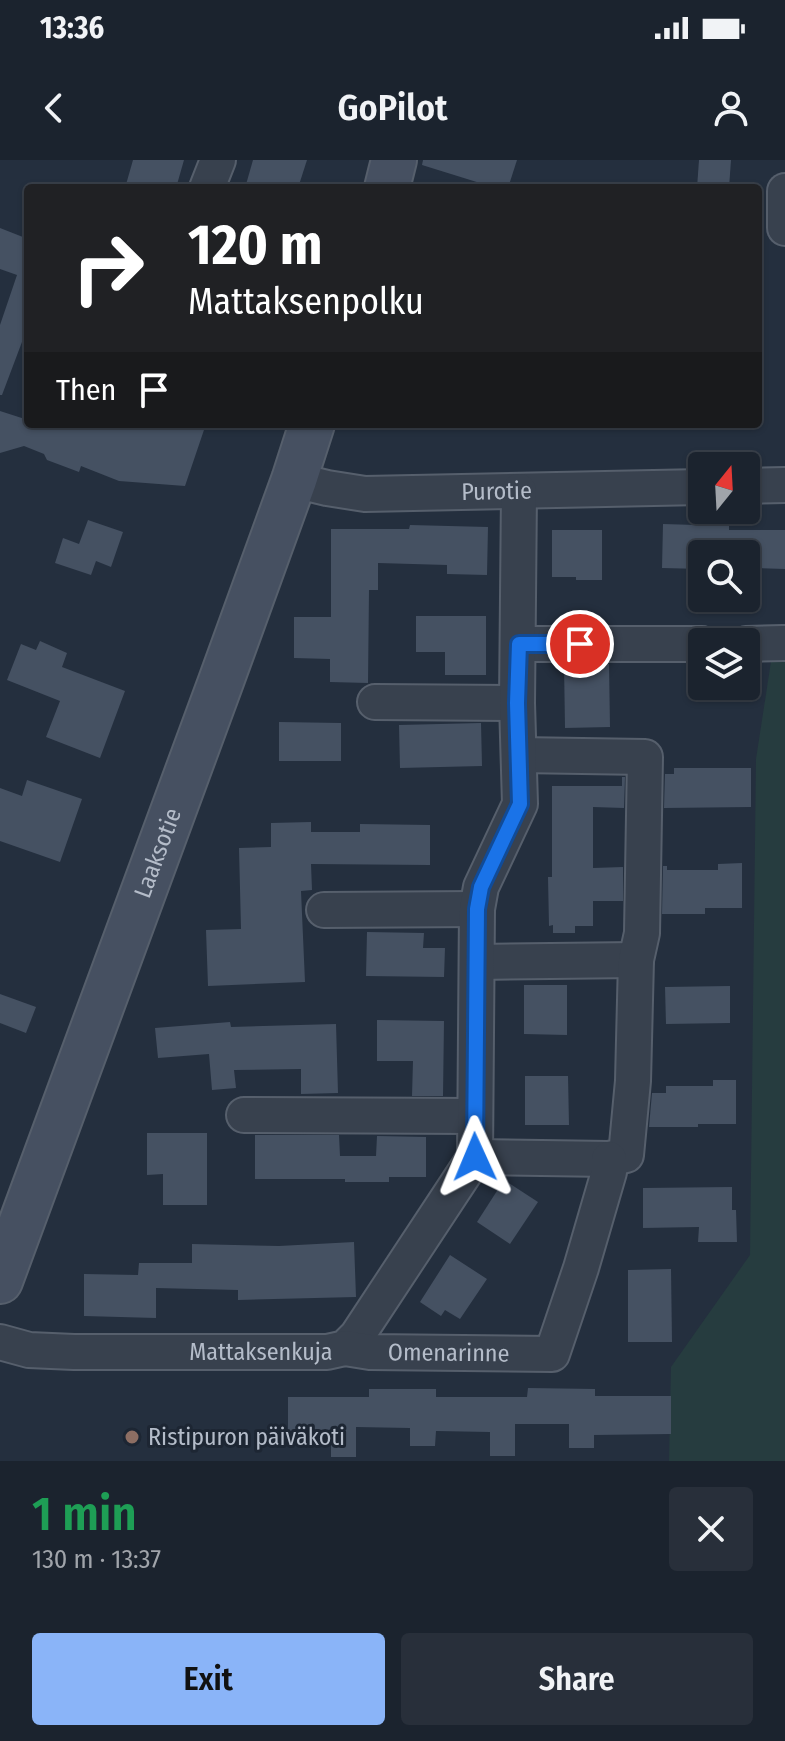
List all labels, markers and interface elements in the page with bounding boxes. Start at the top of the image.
text: 13:36 [40,10,104,46]
icon: back [32,86,76,130]
text: GoPilot [337,86,448,130]
icon: person [709,86,753,130]
text: 120 m [188,212,323,279]
icon: right [56,216,160,320]
text: Mattaksenpolku [188,280,424,324]
icon: arrive [132,368,176,412]
text: Then [56,372,116,408]
north arrow [688,452,760,524]
map controls [688,452,760,700]
street label: Purotie [461,477,532,506]
button: search [688,540,760,612]
pin [546,610,614,678]
icon: arrive [558,622,602,666]
button: layers [688,628,760,700]
street label: Laaksotie [128,804,187,902]
position arrow [433,1115,517,1199]
street label: Mattaksenkuja [189,1338,333,1366]
street label: Omenarinne [388,1338,510,1368]
place label: Ristipuron päiväkoti [148,1423,345,1451]
marker: Ristipuron päiväkoti [123,1428,141,1446]
text: 1 min [32,1485,137,1543]
button: close [669,1487,753,1571]
text: 130 m · 13:37 [32,1544,161,1575]
button: Exit [32,1633,385,1725]
button: Share [401,1633,753,1725]

